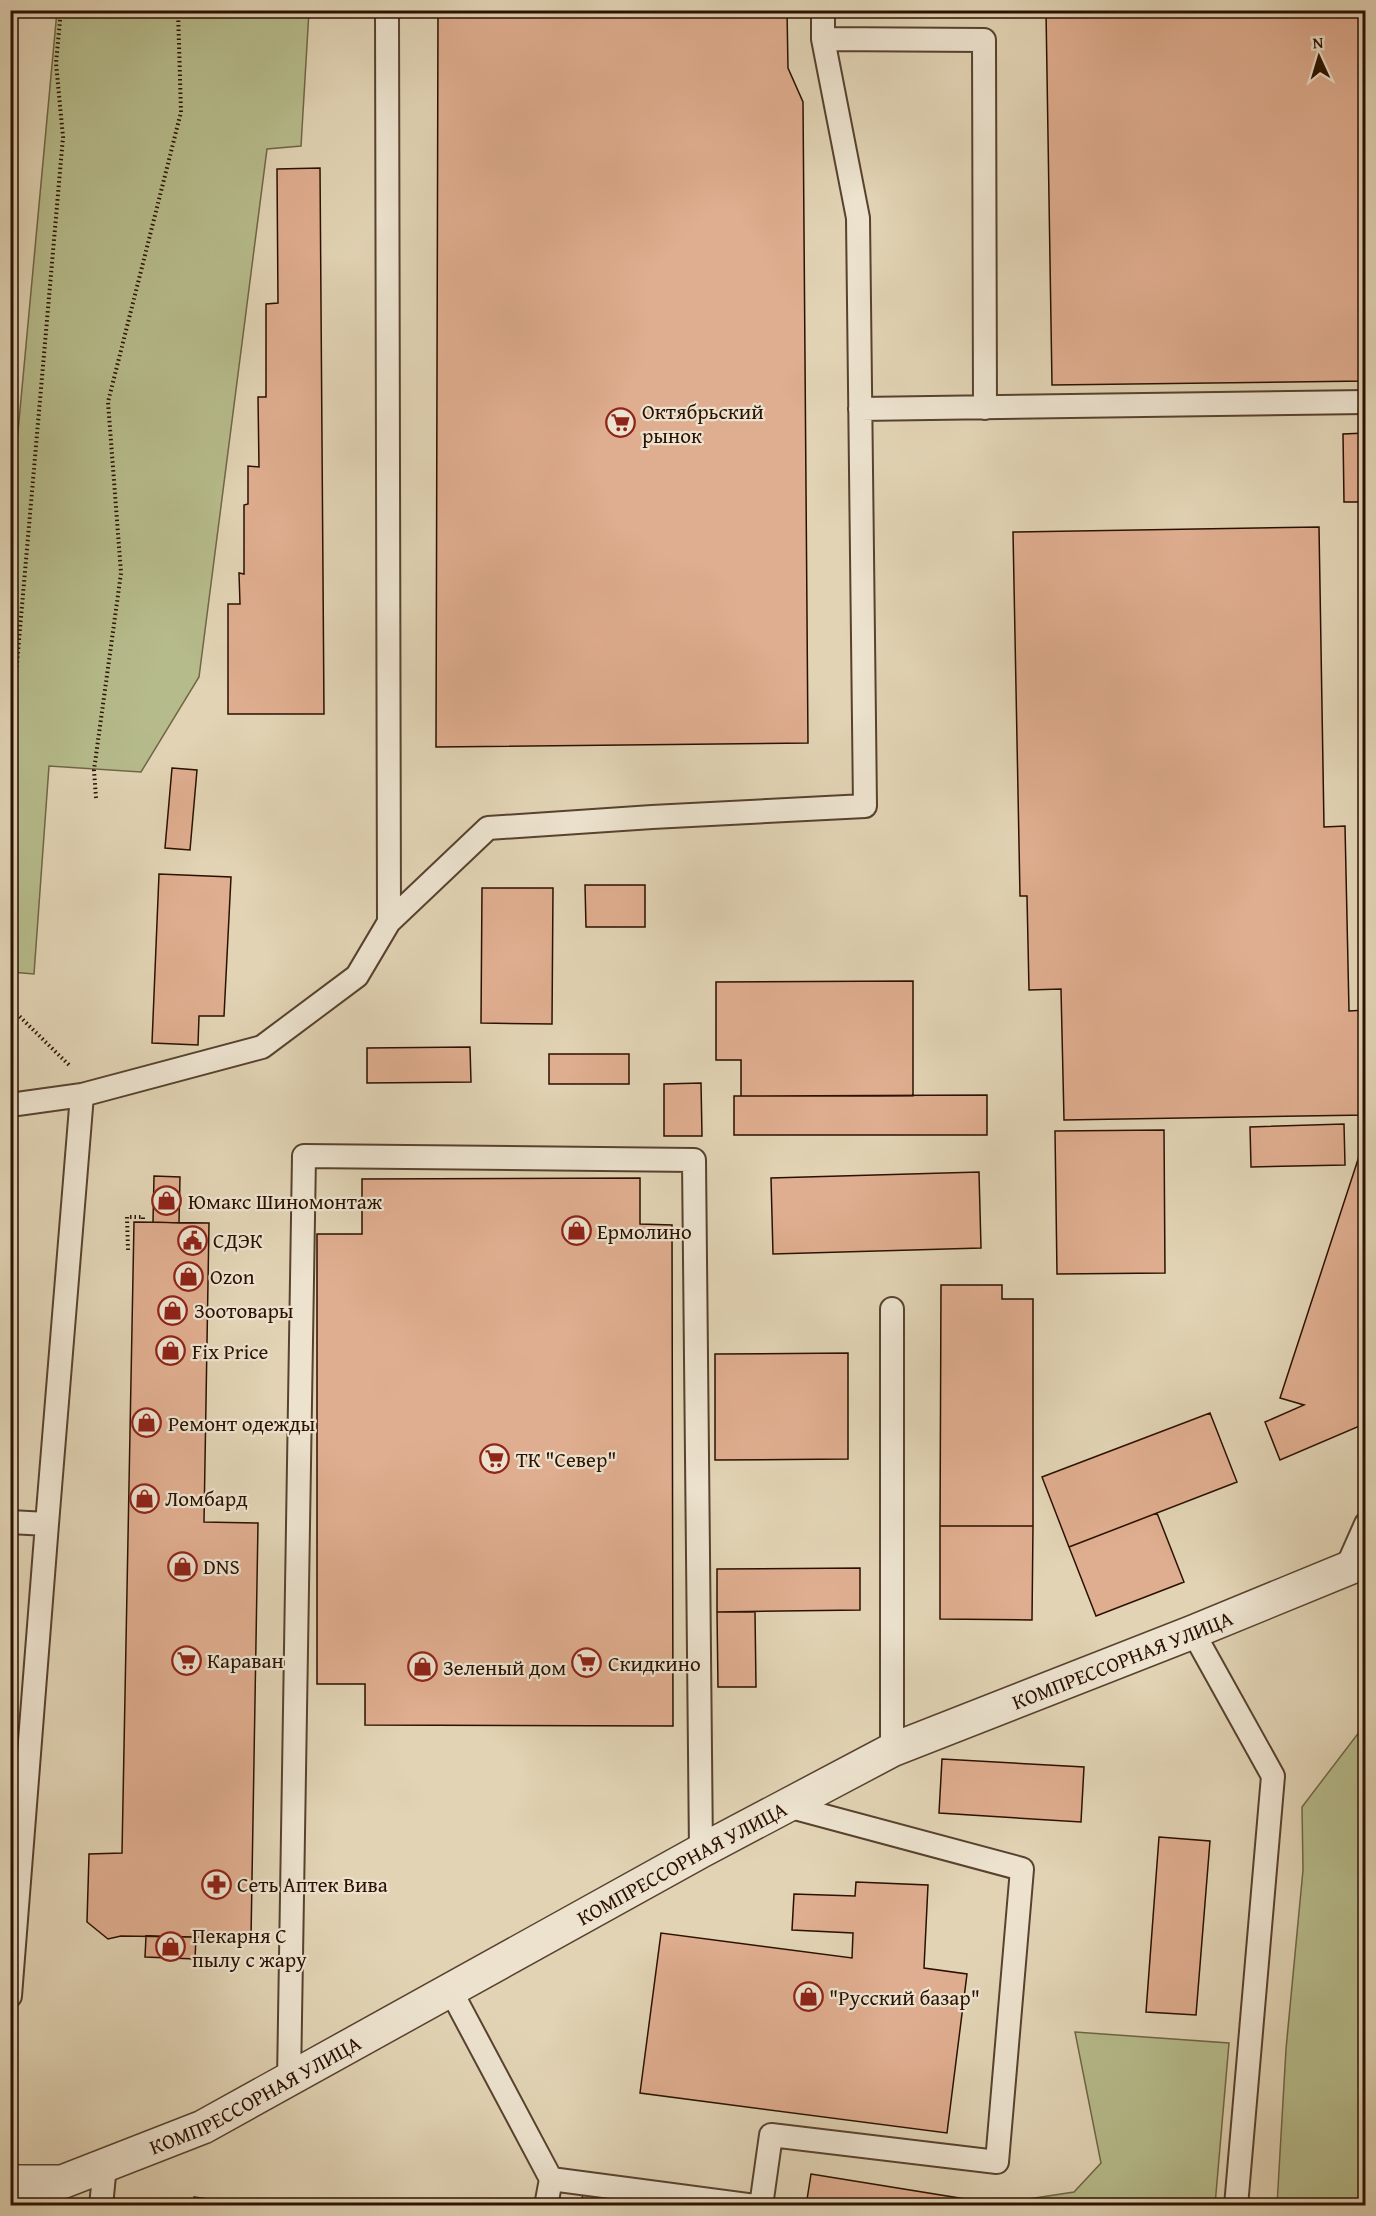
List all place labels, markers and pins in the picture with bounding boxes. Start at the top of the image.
place label: Октябрьский рынок [642,396,764,451]
supermarket icon: Октябрьский рынок [605,407,637,439]
shop icon: Юмакс Шиномонтаж [151,1185,183,1217]
place label: Юмакс Шиномонтаж [188,1186,383,1217]
shop icon: Ермолино [560,1215,592,1247]
place label: Ермолино [597,1216,692,1247]
public building icon: СДЭК [176,1224,208,1256]
place label: СДЭК [213,1225,263,1256]
shop icon: Ozon [173,1260,205,1292]
place label: Ozon [210,1261,255,1292]
shop icon: Зоотовары [157,1294,189,1326]
place label: Зоотовары [194,1295,294,1326]
shop icon: Fix Price [155,1335,187,1367]
place label: Fix Price [192,1336,269,1367]
shop icon: Ремонт одежды [131,1407,163,1439]
place label: Ремонт одежды [168,1408,316,1439]
supermarket icon: ТК "Север" [479,1443,511,1475]
place label: ТК "Север" [516,1444,616,1475]
shop icon: Ломбард [128,1482,160,1514]
place label: Ломбард [165,1483,248,1514]
shop icon: DNS [166,1550,198,1582]
place label: DNS [203,1551,240,1582]
supermarket icon: Караван [170,1644,202,1676]
place label: Караван [207,1645,284,1676]
supermarket icon: Скидкино [571,1647,603,1679]
place label: Скидкино [608,1648,701,1679]
shop icon: Зеленый дом [406,1651,438,1683]
place label: Зеленый дом [443,1652,566,1683]
pharmacy icon: Сеть Аптек Вива [200,1868,232,1900]
place label: Сеть Аптек Вива [237,1869,388,1900]
place label: Пекарня С пылу с жару [192,1920,307,1975]
shop icon: Пекарня С пылу с жару [155,1931,187,1963]
shop icon: "Русский базар" [792,1981,824,2013]
place label: "Русский базар" [829,1982,980,2013]

